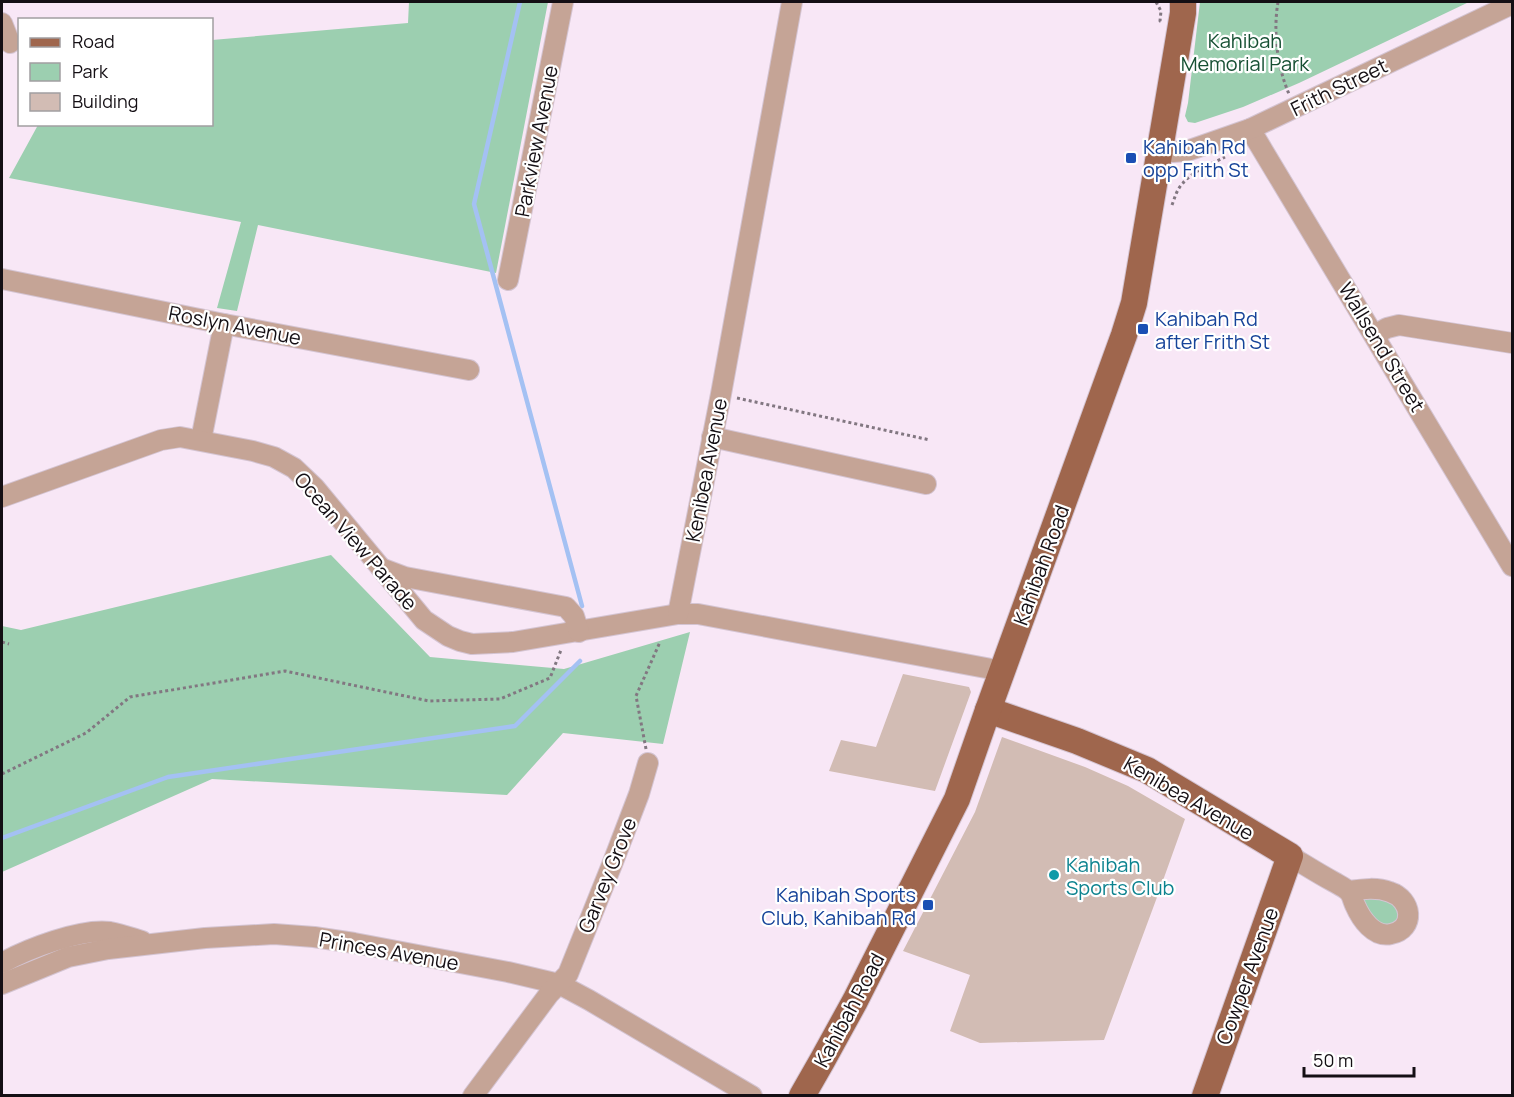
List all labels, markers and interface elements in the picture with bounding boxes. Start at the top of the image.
legend [18,18,213,126]
park label: Kahibah Memorial Park [1181,27,1310,77]
text: Road [72,29,115,53]
street label: Frith Street [1286,52,1392,122]
text: Park [72,59,109,83]
street label: Parkview Avenue [508,63,564,219]
text: Building [72,89,138,113]
place label: Kahibah Rd opp Frith St [1143,133,1249,183]
marker: Kahibah Rd opp Frith St [1124,151,1138,165]
street label: Wallsend Street [1333,277,1431,417]
street label: Roslyn Avenue [166,299,304,351]
place label: Kahibah Rd after Frith St [1155,305,1270,355]
marker: Kahibah Rd after Frith St [1136,322,1150,336]
street label: Kenibea Avenue [679,396,733,544]
street label: Ocean View Parade [288,466,424,616]
street label: Kahibah Road [1007,501,1075,629]
street label: Kenibea Avenue [1119,750,1259,846]
street label: Garvey Grove [572,813,642,937]
place label: Kahibah Sports Club [1066,851,1175,901]
marker: Kahibah Sports Club [1047,868,1061,882]
place label: Kahibah Sports Club, Kahibah Rd [762,881,916,931]
marker: Kahibah Sports Club, Kahibah Rd [921,898,935,912]
street label: Cowper Avenue [1210,904,1284,1048]
street label: Princes Avenue [317,925,461,977]
street label: Kahibah Road [808,948,890,1072]
scale bar [1304,1040,1414,1078]
text: 50 m [1313,1048,1353,1072]

